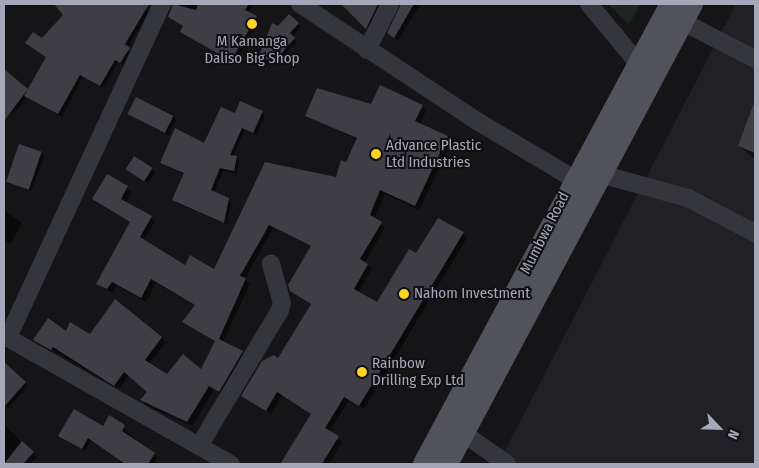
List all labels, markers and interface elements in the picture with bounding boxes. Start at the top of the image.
marker: M Kamanga Daliso Big Shop [246,18,258,30]
place label: M Kamanga Daliso Big Shop [204,32,300,67]
place label: Advance Plastic Ltd Industries [386,136,481,171]
marker: Advance Plastic Ltd Industries [370,148,382,160]
street label: Mumbwa Road [517,189,573,277]
place label: Nahom Investment [414,285,530,303]
marker: Nahom Investment [398,288,410,300]
place label: Rainbow Drilling Exp Ltd [372,354,464,389]
marker: Rainbow Drilling Exp Ltd [356,366,368,378]
north arrow [694,403,744,453]
text: N [724,427,743,442]

